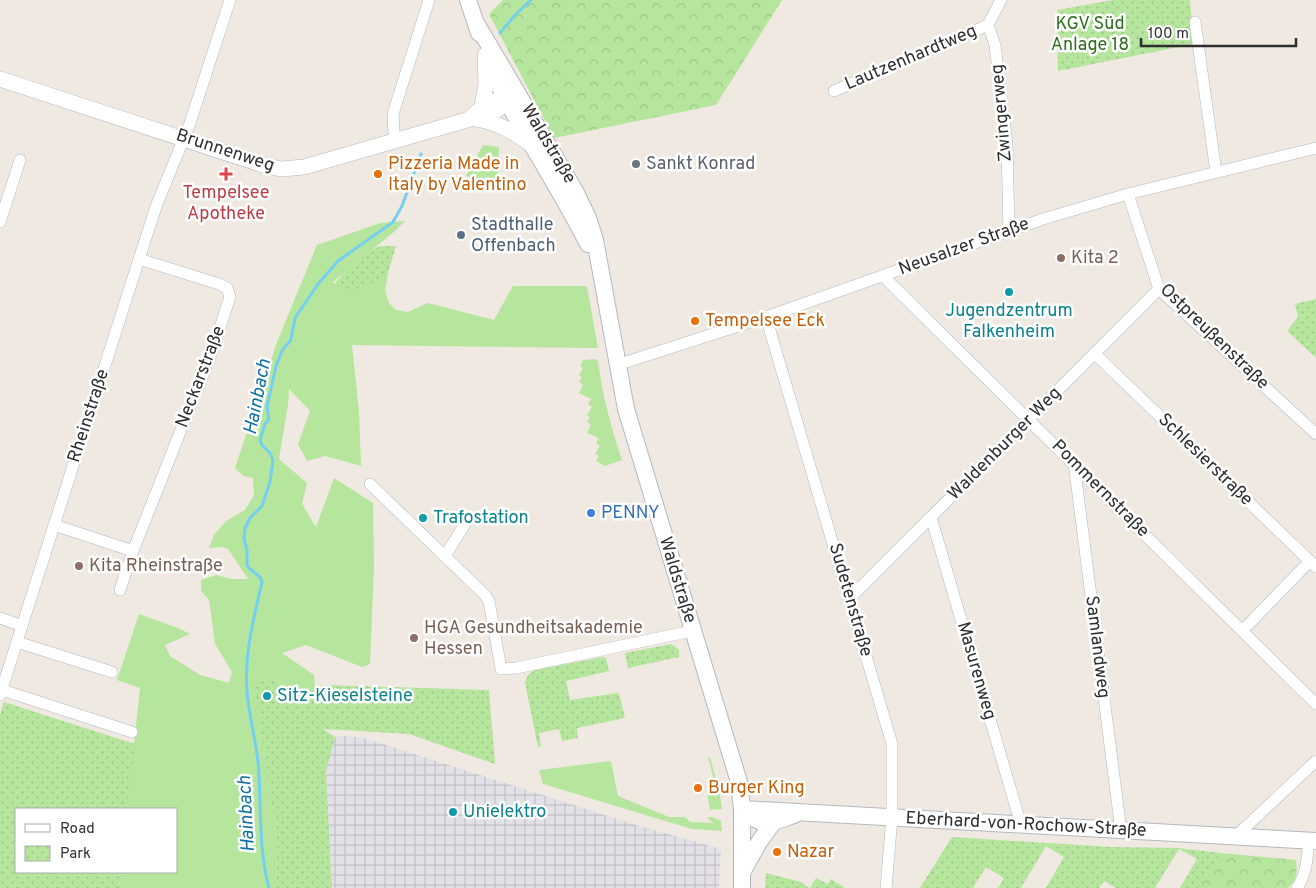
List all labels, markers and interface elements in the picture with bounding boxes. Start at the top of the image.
park label: KGV Süd Anlage 18 [1051,13,1129,57]
scale bar [1141,15,1296,47]
street label: Lautzenhardtweg [842,20,980,96]
text: 100 m [1148,25,1189,44]
street label: Zwingerweg [986,63,1018,163]
street label: Waldstraße [515,100,581,188]
street label: Brunnenweg [173,124,277,178]
place label: Pizzeria Made in Italy by Valentino [388,153,527,197]
place label: Sankt Konrad [646,153,755,176]
marker: Sankt Konrad [630,158,642,170]
marker: Tempelsee Apotheke [220,168,232,180]
marker: Pizzeria Made in Italy by Valentino [372,168,384,180]
place label: Tempelsee Apotheke [182,182,270,226]
street label: Neusalzer Straße [895,213,1033,281]
place label: Stadthalle Offenbach [471,214,556,258]
marker: Stadthalle Offenbach [455,229,467,241]
place label: Kita 2 [1071,247,1119,270]
marker: Kita 2 [1055,252,1067,264]
street label: Ostpreußenstraße [1154,279,1274,395]
marker: Jugendzentrum Falkenheim [1003,286,1015,298]
place label: Jugendzentrum Falkenheim [945,300,1073,344]
place label: Tempelsee Eck [705,310,825,333]
marker: Tempelsee Eck [689,315,701,327]
street label: Neckarstraße [171,323,231,431]
water label: Hainbach [239,356,277,437]
street label: Rheinstraße [63,366,115,466]
street label: Waldenburger Weg [943,382,1067,506]
street label: Schlesierstraße [1153,409,1257,511]
street label: Pommernstraße [1046,435,1154,543]
place label: PENNY [601,502,660,525]
place label: Trafostation [433,507,529,530]
marker: PENNY [585,507,597,519]
marker: Trafostation [417,512,429,524]
street label: Waldstraße [653,534,701,626]
street label: Sudetenstraße [823,541,877,659]
place label: Kita Rheinstraße [89,555,223,578]
marker: Kita Rheinstraße [73,560,85,572]
street label: Samlandweg [1079,594,1115,700]
place label: HGA Gesundheitsakademie Hessen [424,617,643,661]
street label: Masurenweg [951,619,1001,723]
marker: HGA Gesundheitsakademie Hessen [408,632,420,644]
place label: Sitz-Kieselsteine [277,685,413,708]
marker: Sitz-Kieselsteine [261,690,273,702]
water label: Hainbach [233,774,261,853]
place label: Burger King [708,777,805,800]
marker: Burger King [692,782,704,794]
place label: Unielektro [463,801,546,824]
marker: Unielektro [447,806,459,818]
street label: Eberhard-von-Rochow-Straße [905,807,1147,843]
legend [15,808,178,873]
text: Road [60,820,95,839]
place label: Nazar [787,841,834,864]
text: Park [60,845,91,864]
marker: Nazar [771,846,783,858]

